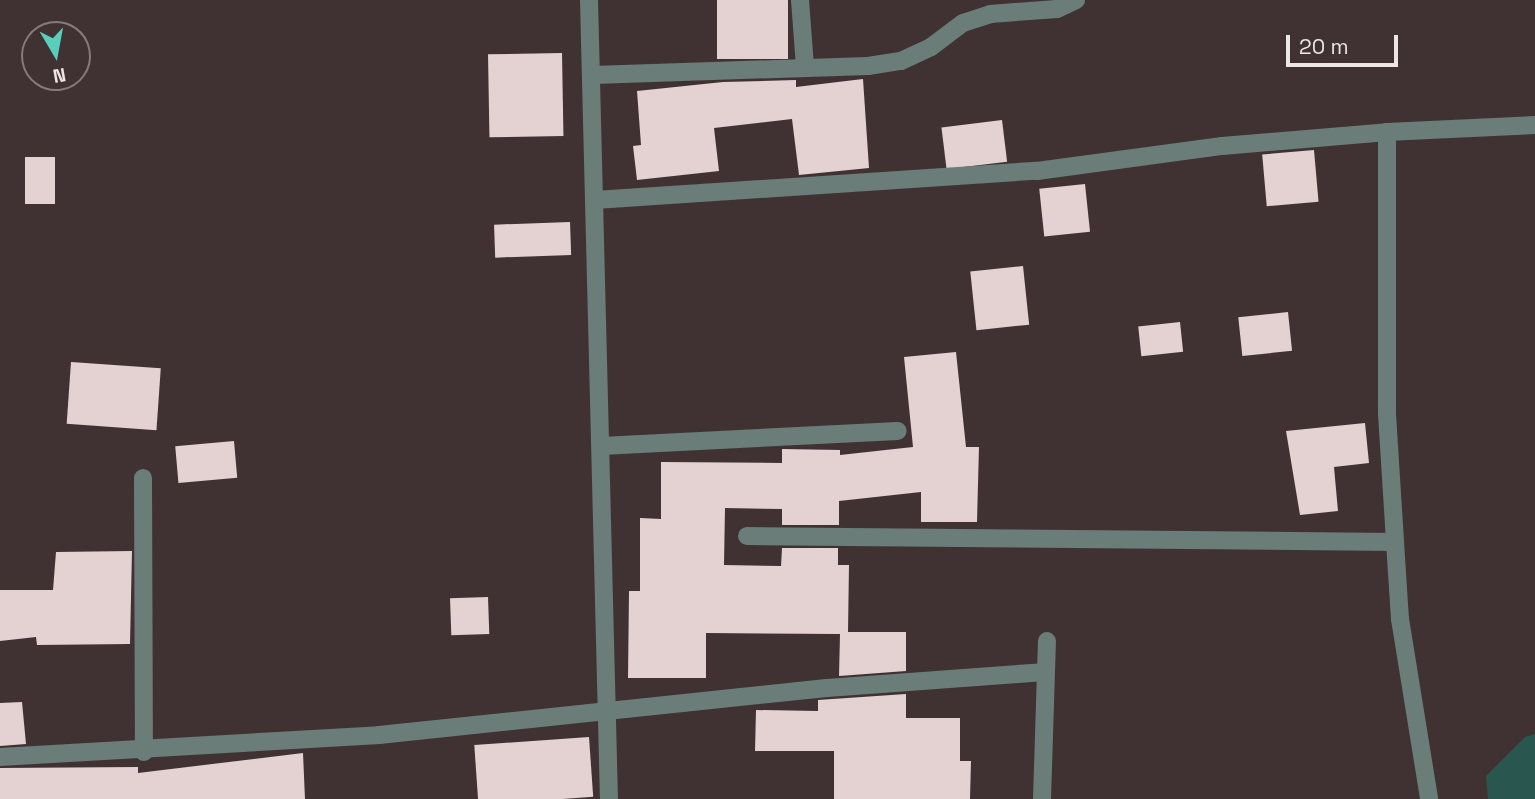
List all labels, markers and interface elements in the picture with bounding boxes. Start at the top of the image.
north arrow [21,21,91,91]
scale bar [1290,21,1402,65]
text: 20 m [1299,33,1349,60]
text: N [51,62,68,89]

